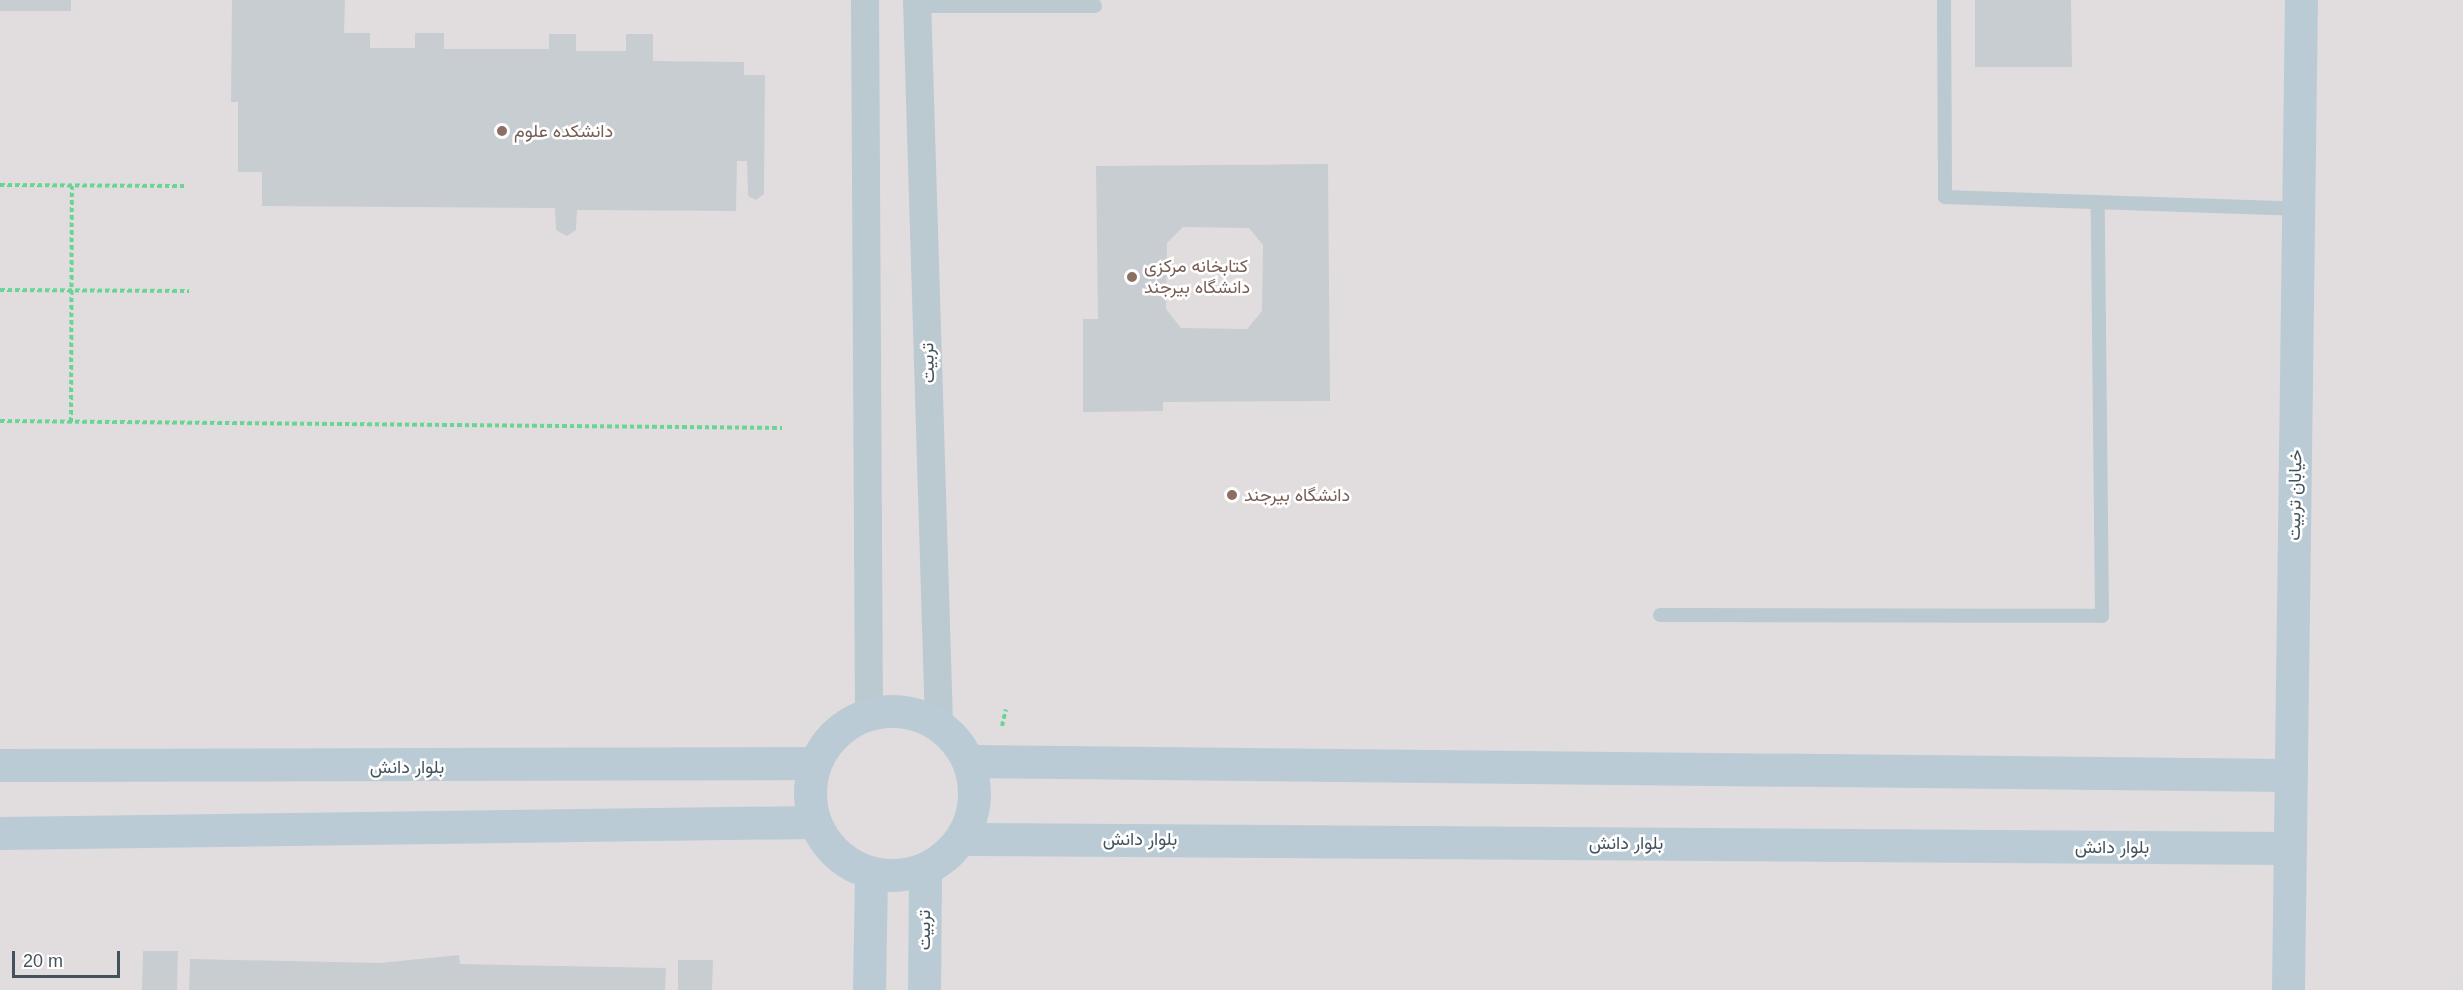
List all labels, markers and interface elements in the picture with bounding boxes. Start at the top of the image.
place label: دانشکده علوم [514,120,613,142]
marker: دانشکده علوم [495,124,509,138]
place label: کتابخانه مرکزی دانشگاه بیرجند [1144,256,1250,298]
marker: کتابخانه مرکزی دانشگاه بیرجند [1125,270,1139,284]
street label: تربیت [916,342,940,384]
street label: خیابان تربیت [2283,449,2307,541]
place label: دانشگاه بیرجند [1244,484,1350,506]
marker: دانشگاه بیرجند [1225,488,1239,502]
street label: بلوار دانش [370,756,444,778]
street label: بلوار دانش [1103,828,1177,850]
street label: بلوار دانش [1589,832,1663,854]
street label: بلوار دانش [2075,836,2149,858]
street label: تربیت [913,910,935,950]
scale bar [15,939,123,977]
text: 20 m [23,951,63,971]

